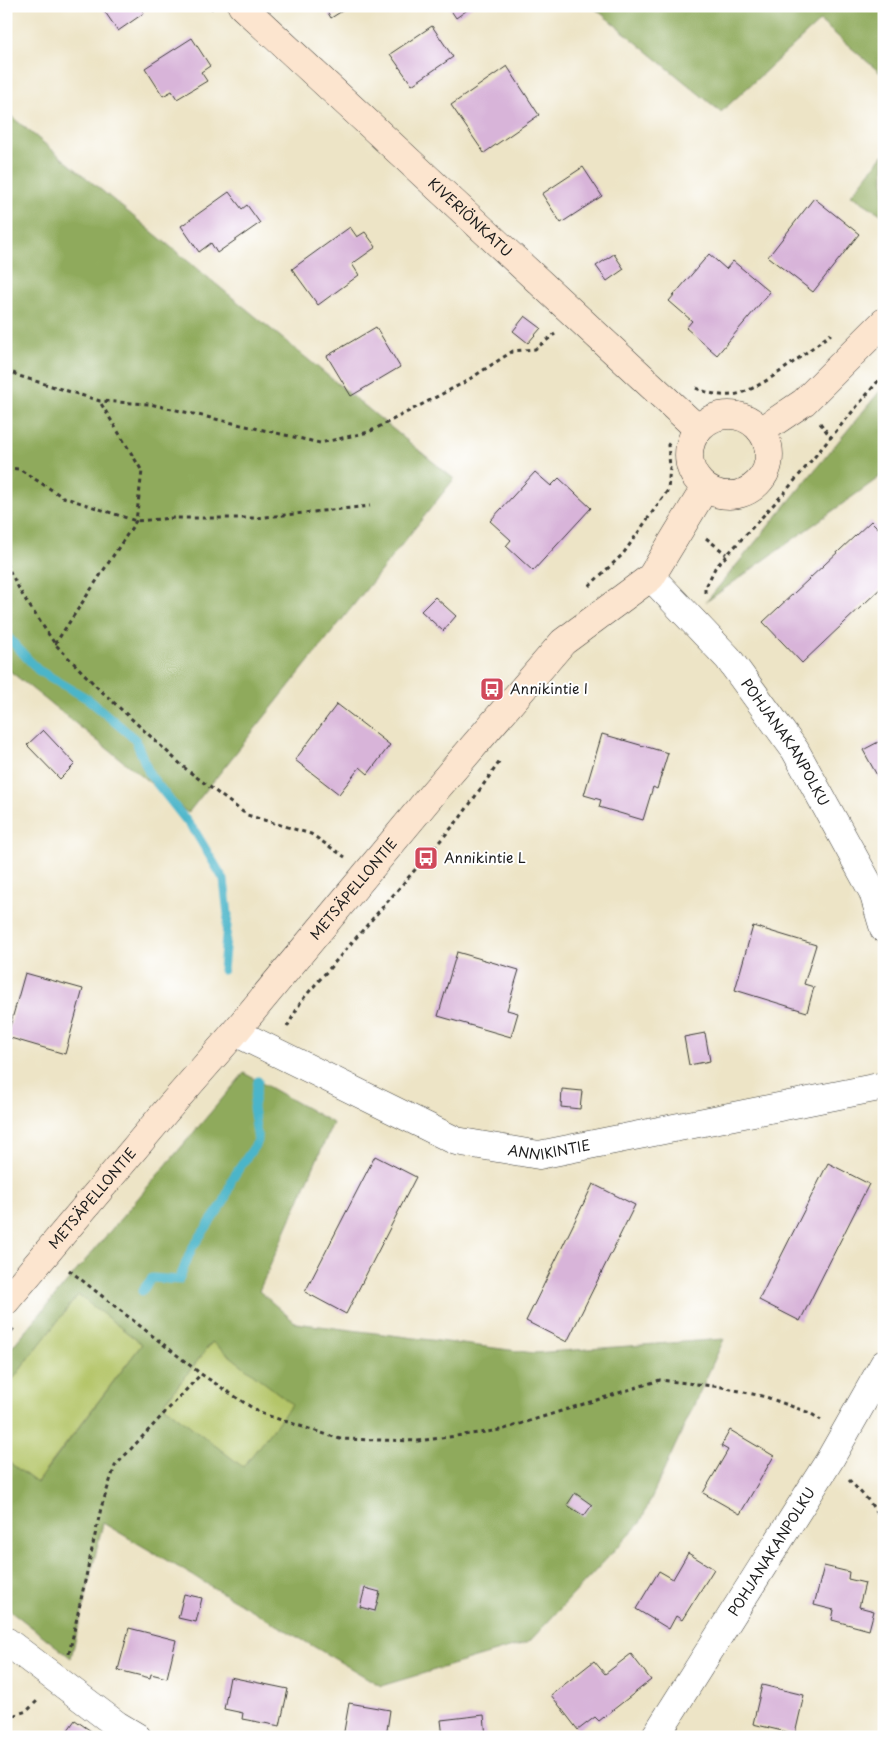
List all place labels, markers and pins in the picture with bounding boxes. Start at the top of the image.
bus stop icon: Annikintie I [479,676,505,702]
place label: Annikintie I [510,678,588,699]
bus stop icon: Annikintie L [413,845,439,871]
place label: Annikintie L [444,847,526,868]

